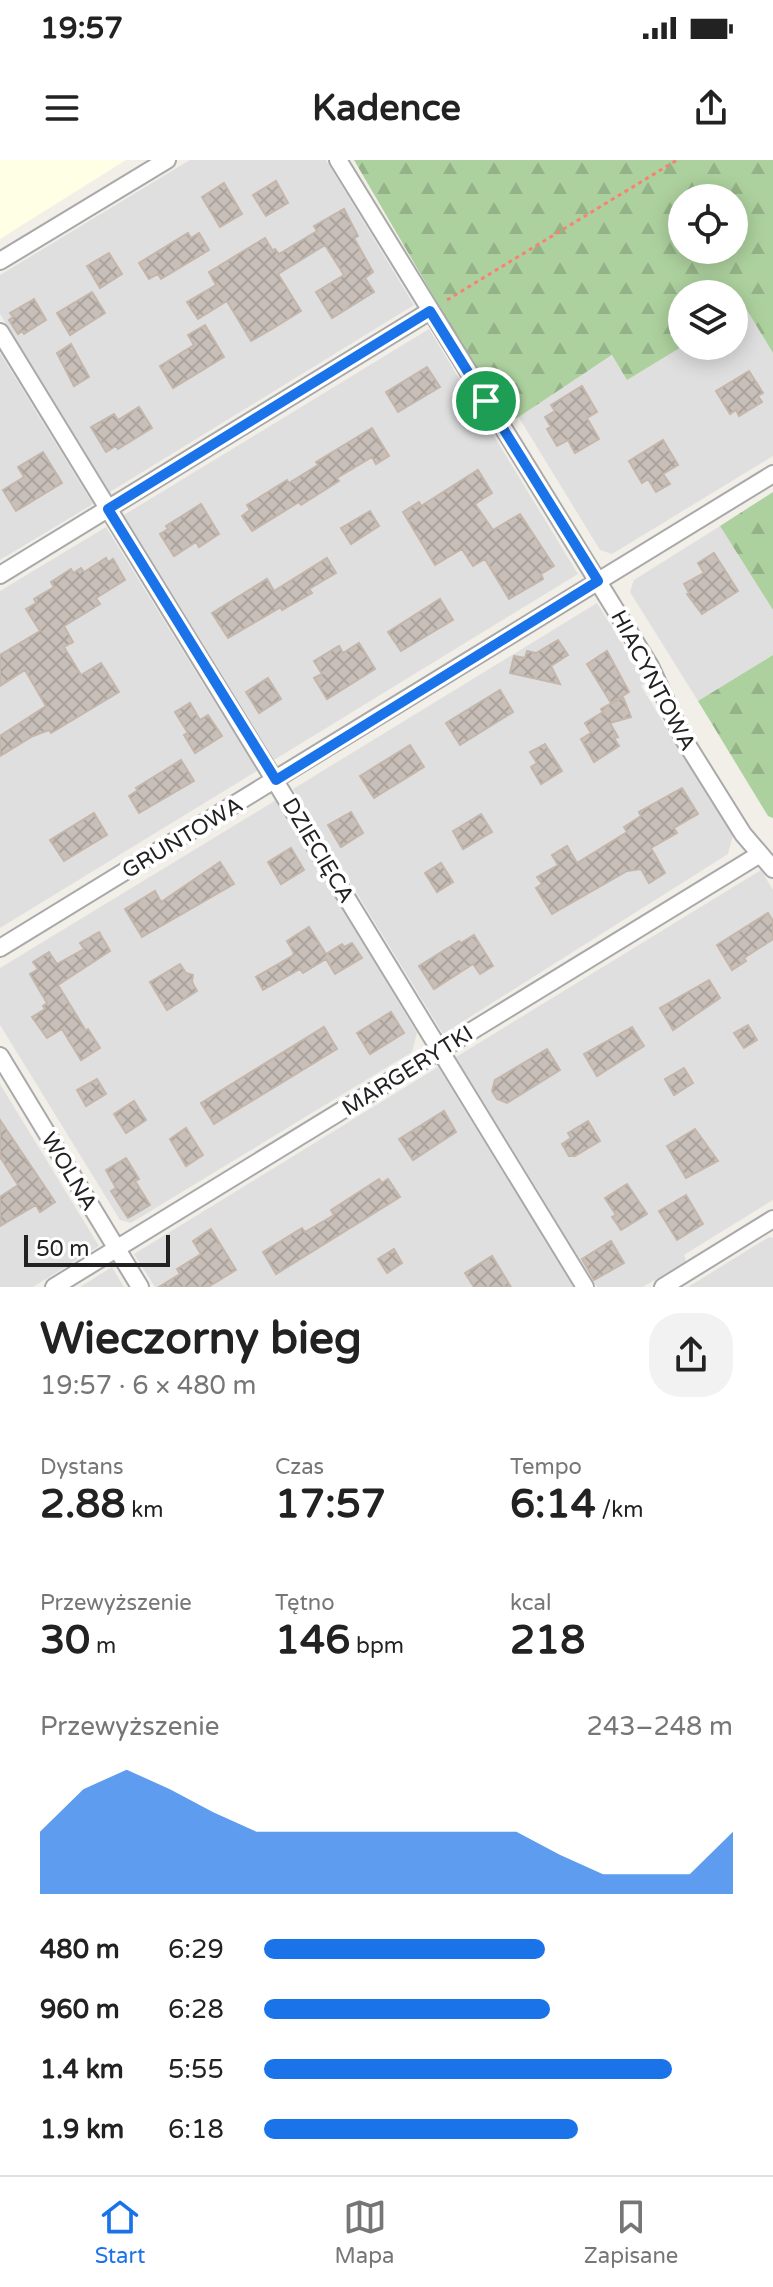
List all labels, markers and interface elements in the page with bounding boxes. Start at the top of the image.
text: 19:57 [40,10,123,47]
icon: menu [40,86,84,130]
icon: share [689,86,733,130]
text: Kadence [312,87,461,130]
map controls [668,184,748,360]
button: locate [668,184,748,264]
button: layers [668,280,748,360]
pin [452,367,520,435]
icon: arrive [464,379,508,423]
street label: HIACYNTOWA [605,606,701,755]
street label: GRUNTOWA [118,792,248,884]
street label: DZIECIĘCA [277,793,360,908]
street label: MARGERYTKI [337,1020,478,1121]
street label: WOLNA [36,1128,103,1215]
scale bar [24,1231,170,1267]
text: 50 m [36,1236,90,1262]
text: Wieczorny bieg [40,1313,362,1366]
button: share [649,1313,733,1397]
text: 19:57 · 6 × 480 m [40,1370,256,1401]
text: Dystans [40,1454,124,1480]
text: Czas [275,1454,324,1480]
text: Tempo [510,1454,582,1480]
text: 2.88 [40,1480,126,1528]
text: 17:57 [275,1480,386,1528]
text: 6:14 [510,1480,596,1528]
text: km [126,1497,163,1523]
text: /km [596,1497,643,1523]
text: Przewyższenie [40,1590,192,1616]
text: Tętno [275,1590,335,1616]
text: kcal [510,1590,551,1616]
text: 30 [40,1616,90,1664]
text: 146 [275,1616,350,1664]
text: 218 [510,1616,585,1664]
text: m [90,1633,116,1659]
text: bpm [350,1633,404,1659]
text: Przewyższenie [40,1711,219,1742]
text: 243–248 m [587,1711,733,1742]
text: 480 m [40,1934,120,1965]
text: 6:29 [168,1934,224,1965]
text: 960 m [40,1994,120,2025]
text: 6:28 [168,1994,224,2025]
text: 1.4 km [40,2054,124,2085]
text: 5:55 [168,2054,224,2085]
text: 1.9 km [40,2114,124,2145]
text: 6:18 [168,2114,224,2145]
tab: Start [95,2195,145,2269]
tab: Mapa [335,2195,394,2269]
tab: Zapisane [584,2195,678,2269]

